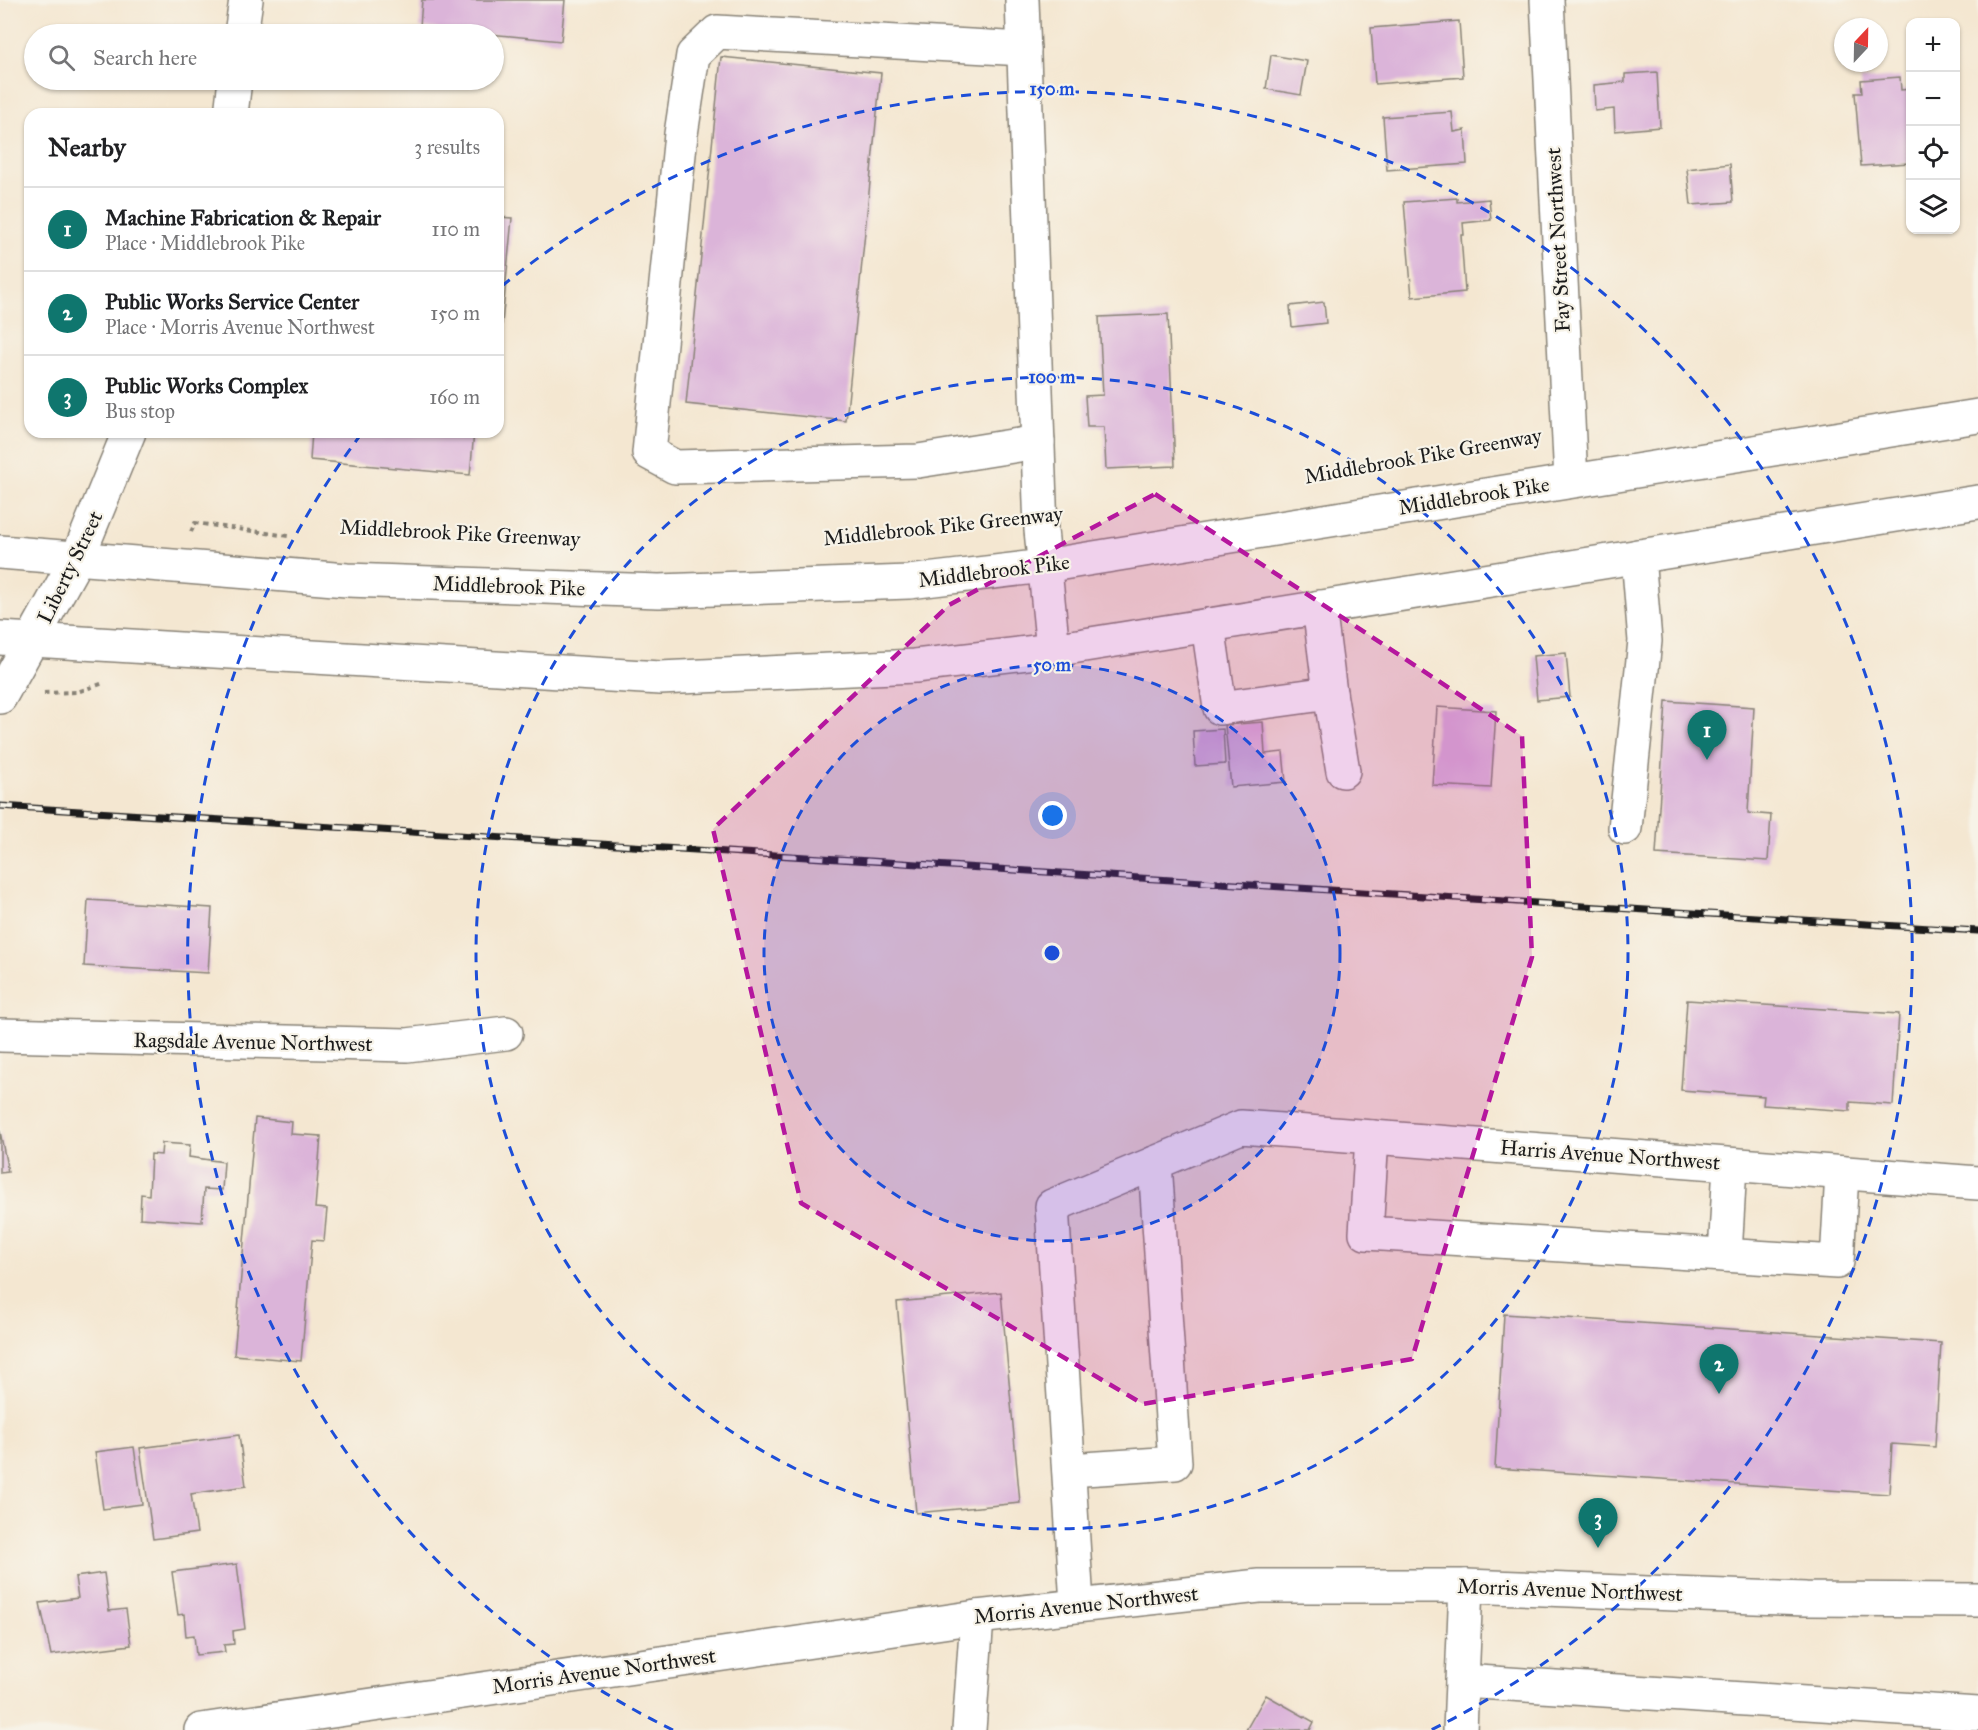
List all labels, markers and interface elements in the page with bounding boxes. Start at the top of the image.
north arrow [1834,18,1888,72]
map controls [1906,18,1960,234]
button: + [1906,18,1960,72]
search box [24,24,504,90]
icon: search [45,41,78,74]
text: Search here [93,44,197,71]
button: − [1906,72,1960,126]
text: 150 m [1030,78,1075,100]
button: locate [1906,126,1960,180]
text: Nearby [48,131,126,163]
text: 3 results [414,135,480,159]
street label: Fay Street Northwest [1540,146,1576,333]
button: layers [1906,180,1960,234]
text: Machine Fabrication & Repair [105,204,381,231]
text: 1 [64,217,71,241]
text: 110 m [432,217,480,241]
text: Place · Middlebrook Pike [105,231,305,255]
text: Public Works Service Center [105,288,359,315]
text: 2 [63,301,72,325]
text: 150 m [430,301,480,325]
text: Place · Morris Avenue Northwest [105,315,375,339]
text: 100 m [1029,366,1076,388]
text: Public Works Complex [105,372,308,399]
text: 3 [64,385,72,409]
text: 160 m [429,385,480,409]
text: Bus stop [105,399,175,423]
street label: Middlebrook Pike Greenway [1302,422,1545,490]
street label: Middlebrook Pike [1397,471,1552,521]
street label: Middlebrook Pike Greenway [822,500,1065,552]
street label: Liberty Street [32,506,109,628]
street label: Middlebrook Pike Greenway [339,514,582,552]
street label: Middlebrook Pike [917,549,1071,593]
street label: Middlebrook Pike [432,570,586,602]
text: 50 m [1033,654,1072,676]
pin: 1 [1688,710,1726,760]
your location [1038,801,1067,830]
centre of rings [1042,943,1062,963]
street label: Ragsdale Avenue Northwest [133,1027,373,1057]
street label: Harris Avenue Northwest [1499,1134,1722,1176]
pin: 2 [1700,1344,1738,1394]
pin: 3 [1578,1498,1618,1548]
street label: Morris Avenue Northwest [1457,1573,1684,1607]
street label: Morris Avenue Northwest [972,1580,1200,1630]
street label: Morris Avenue Northwest [490,1642,718,1700]

